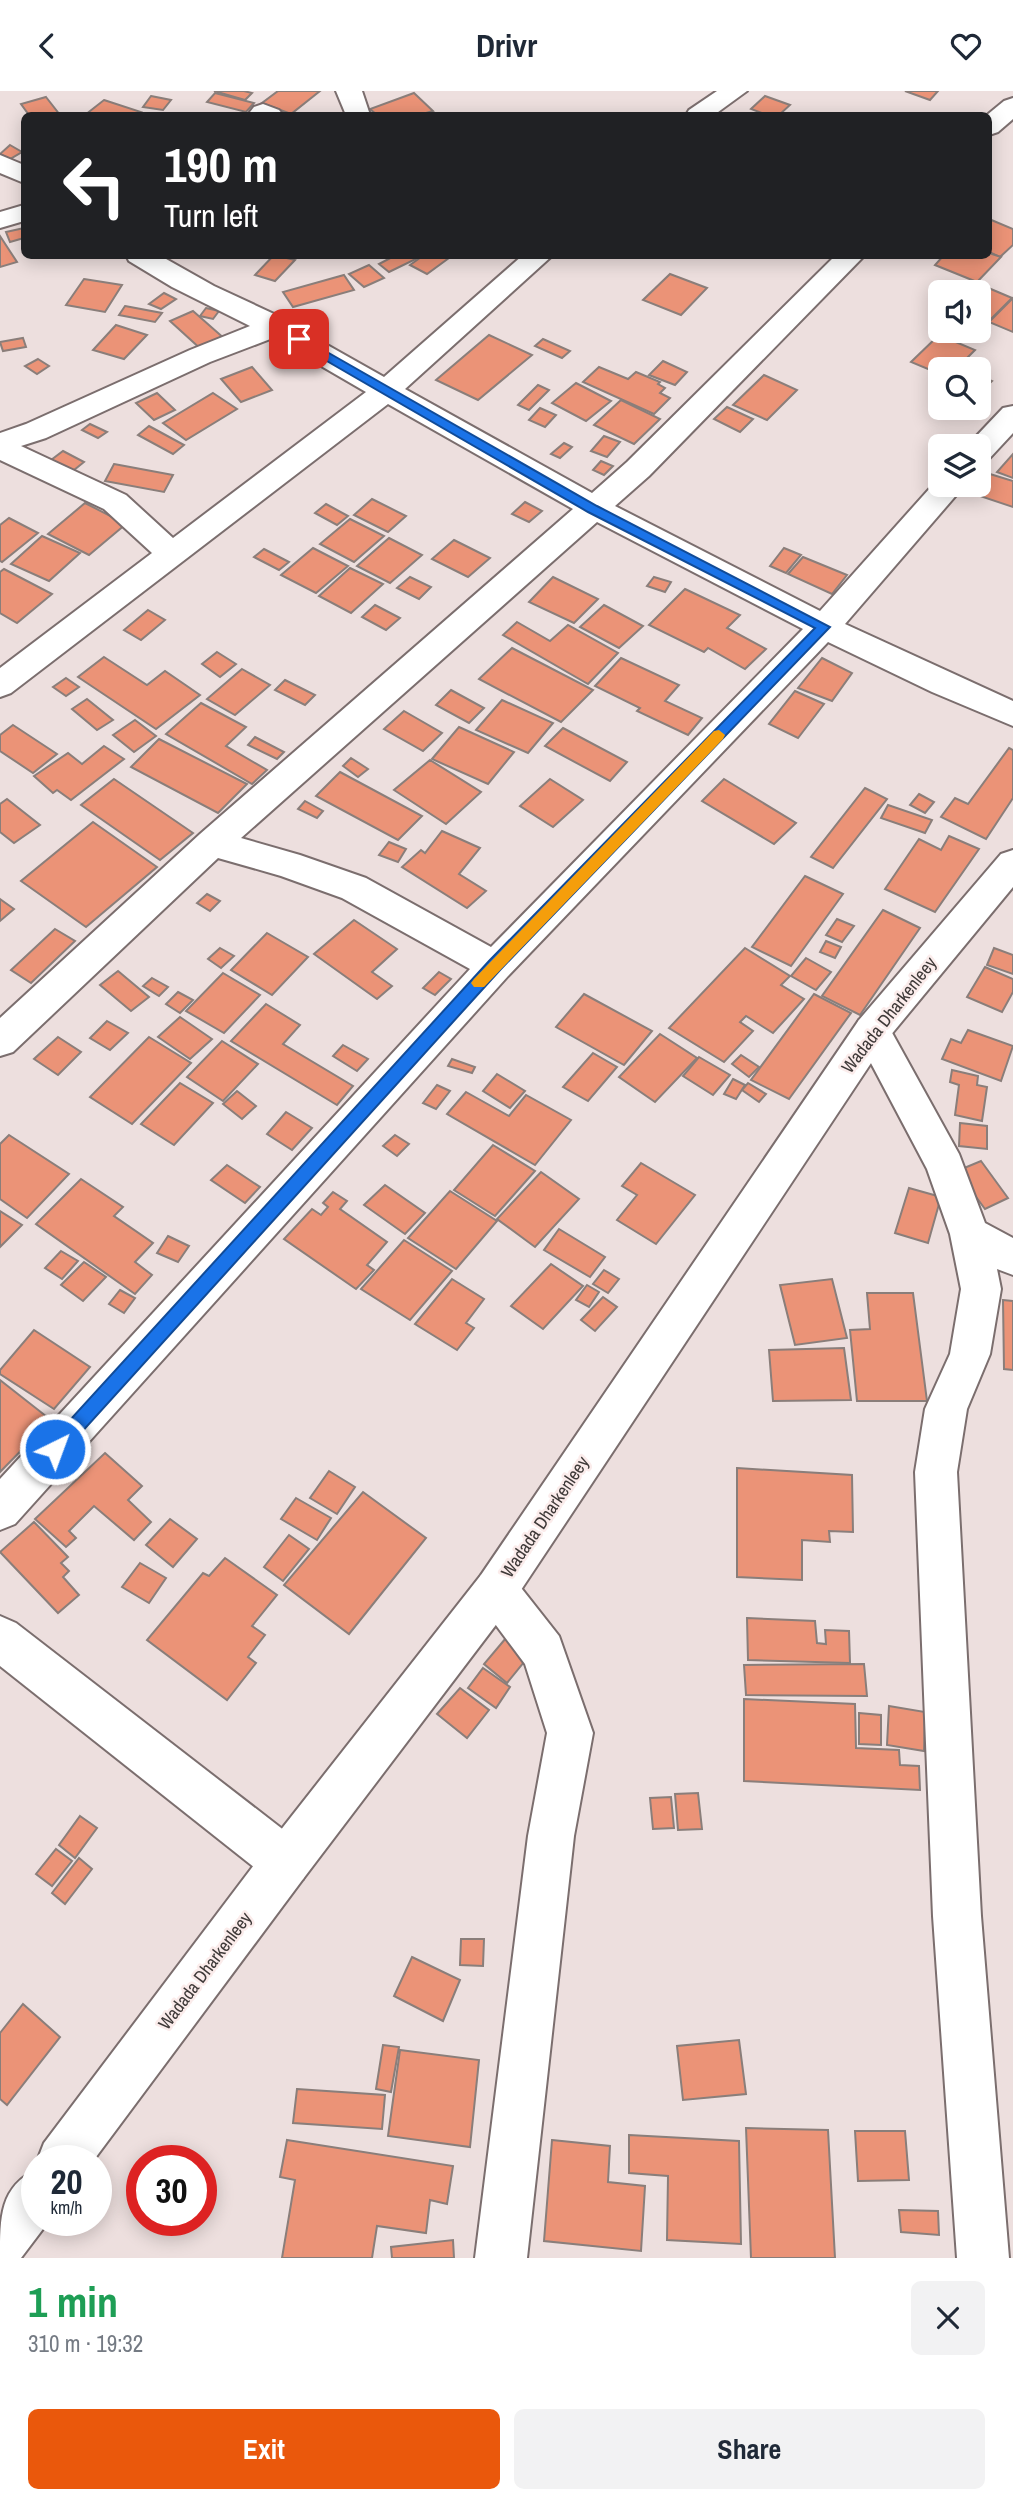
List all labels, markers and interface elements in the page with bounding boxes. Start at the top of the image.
text: Drivr [476,24,537,67]
icon: back [28,27,66,65]
icon: heart [947,27,985,65]
text: 190 m [164,131,278,197]
icon: left [49,140,140,231]
text: Turn left [164,194,258,237]
map controls [928,280,991,497]
button: sound [928,280,991,343]
pin [269,309,329,369]
icon: arrive [280,320,318,358]
button: search [928,357,991,420]
button: layers [928,434,991,497]
street label: Wadada Dharkenleey [835,951,942,1078]
position arrow [18,1412,92,1486]
street label: Wadada Dharkenleey [495,1451,595,1582]
street label: Wadada Dharkenleey [152,1906,258,2035]
speed limit sign: 30 [126,2145,217,2236]
text: 20 [51,2158,82,2205]
text: km/h [51,2195,83,2220]
text: 1 min [28,2274,118,2330]
button: close [911,2281,985,2355]
text: 310 m · 19:32 [28,2328,143,2359]
button: Exit [28,2409,500,2489]
button: Share [514,2409,985,2489]

